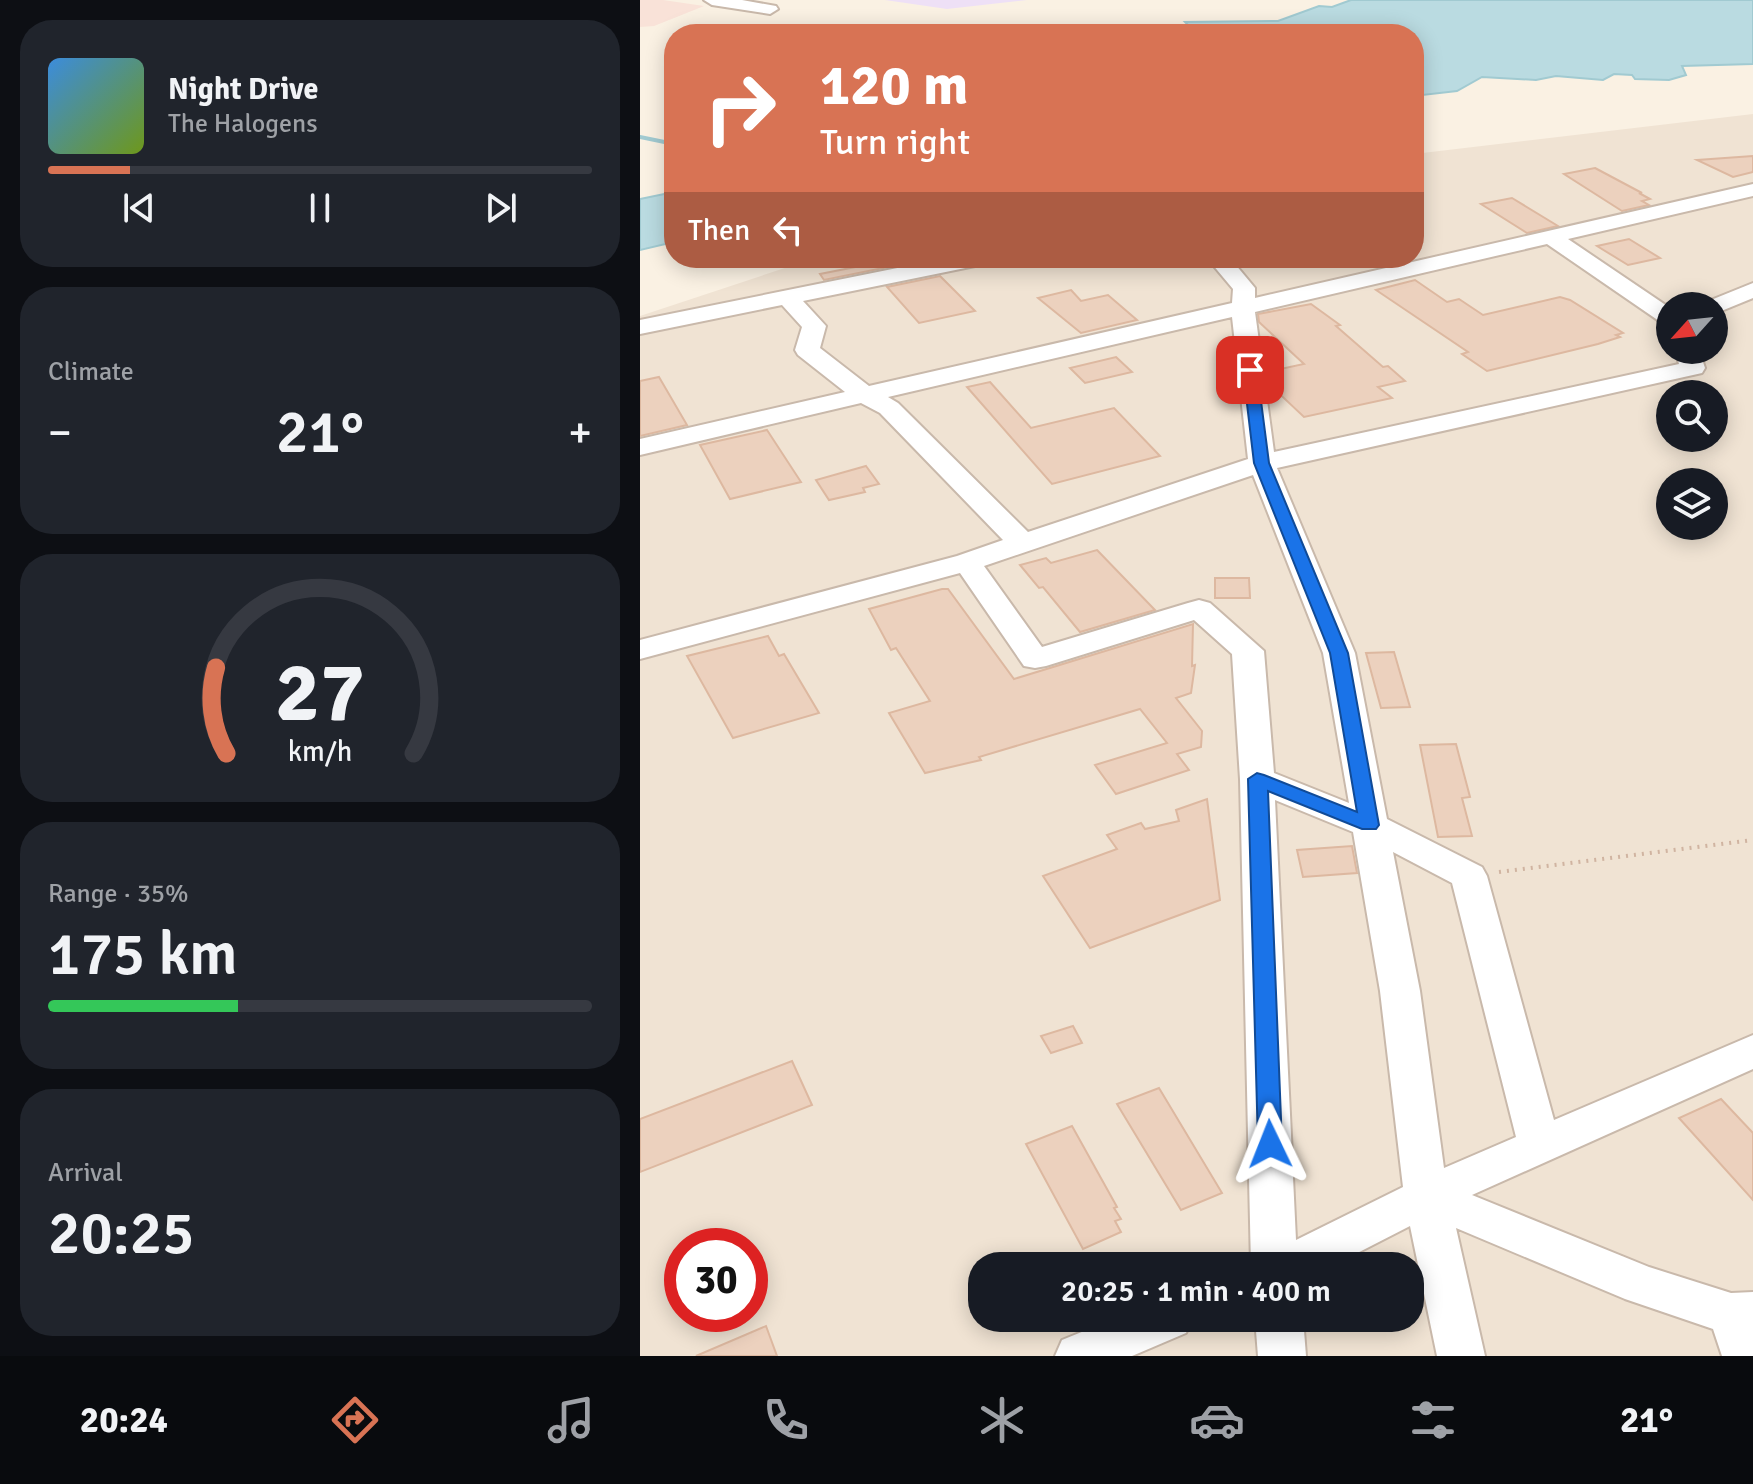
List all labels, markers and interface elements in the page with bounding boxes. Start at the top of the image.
text: 120 m [820,51,968,120]
icon: right [688,56,792,160]
text: Night Drive [168,71,318,108]
text: The Halogens [168,108,318,140]
text: Turn right [820,120,970,165]
icon: previous [117,186,161,230]
icon: pause [298,186,342,230]
icon: next [479,186,523,230]
icon: left [766,208,810,252]
text: Then [688,212,750,249]
north arrow [1656,292,1728,364]
map controls [1656,292,1728,540]
pin [1216,336,1284,404]
icon: arrive [1228,348,1272,392]
text: Climate [48,356,134,388]
button: search [1656,380,1728,452]
text: 21° [276,396,364,470]
text: − [48,406,72,460]
text: + [568,406,592,460]
button: layers [1656,468,1728,540]
text: 27 [275,642,365,744]
text: km/h [288,734,352,769]
text: Range · 35% [48,878,189,910]
text: 175 km [48,918,237,992]
position arrow [1228,1102,1312,1186]
text: Arrival [48,1157,123,1189]
text: 20:25 [48,1197,195,1271]
speed limit sign: 30 [664,1228,768,1332]
text: 20:25 · 1 min · 400 m [1061,1273,1331,1310]
icon: directions [327,1392,383,1448]
icon: music [543,1392,599,1448]
icon: phone [758,1392,814,1448]
icon: climate [974,1392,1030,1448]
icon: car [1189,1392,1245,1448]
icon: filters [1405,1392,1461,1448]
text: 20:24 [80,1398,168,1443]
text: 21° [1620,1398,1673,1443]

